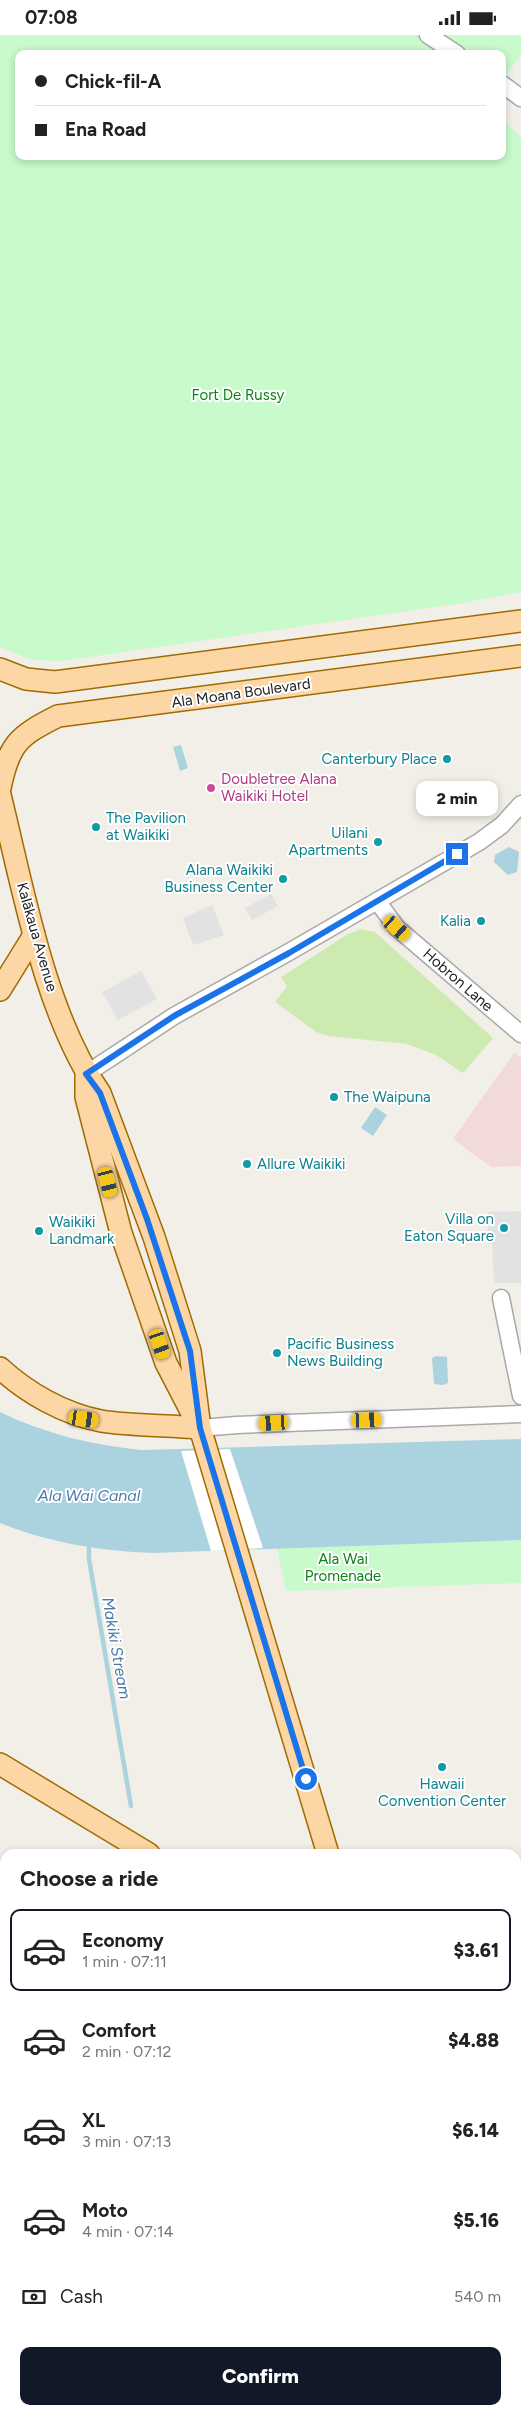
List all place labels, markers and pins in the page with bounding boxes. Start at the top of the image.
place label: Canterbury Place [322,750,437,768]
marker: Canterbury Place [441,753,453,765]
place label: Doubletree Alana Waikiki Hotel [221,770,337,805]
marker: Doubletree Alana Waikiki Hotel [205,782,217,794]
place label: The Pavilion at Waikiki [106,809,186,844]
marker: The Pavilion at Waikiki [90,821,102,833]
place label: Uilani Apartments [289,824,368,859]
marker: Uilani Apartments [372,836,384,848]
place label: Alana Waikiki Business Center [164,861,273,896]
marker: Alana Waikiki Business Center [277,873,289,885]
place label: Kalia [440,912,471,930]
marker: Kalia [475,915,487,927]
place label: The Waipuna [344,1088,431,1106]
marker: The Waipuna [328,1091,340,1103]
place label: Allure Waikiki [257,1155,346,1173]
marker: Allure Waikiki [241,1158,253,1170]
place label: Villa on Eaton Square [404,1210,494,1245]
place label: Waikiki Landmark [49,1213,115,1248]
marker: Villa on Eaton Square [498,1222,510,1234]
marker: Waikiki Landmark [33,1225,45,1237]
place label: Pacific Business News Building [287,1335,394,1370]
marker: Pacific Business News Building [271,1347,283,1359]
marker: Hawaii Convention Center [436,1761,448,1773]
place label: Hawaii Convention Center [378,1775,506,1810]

